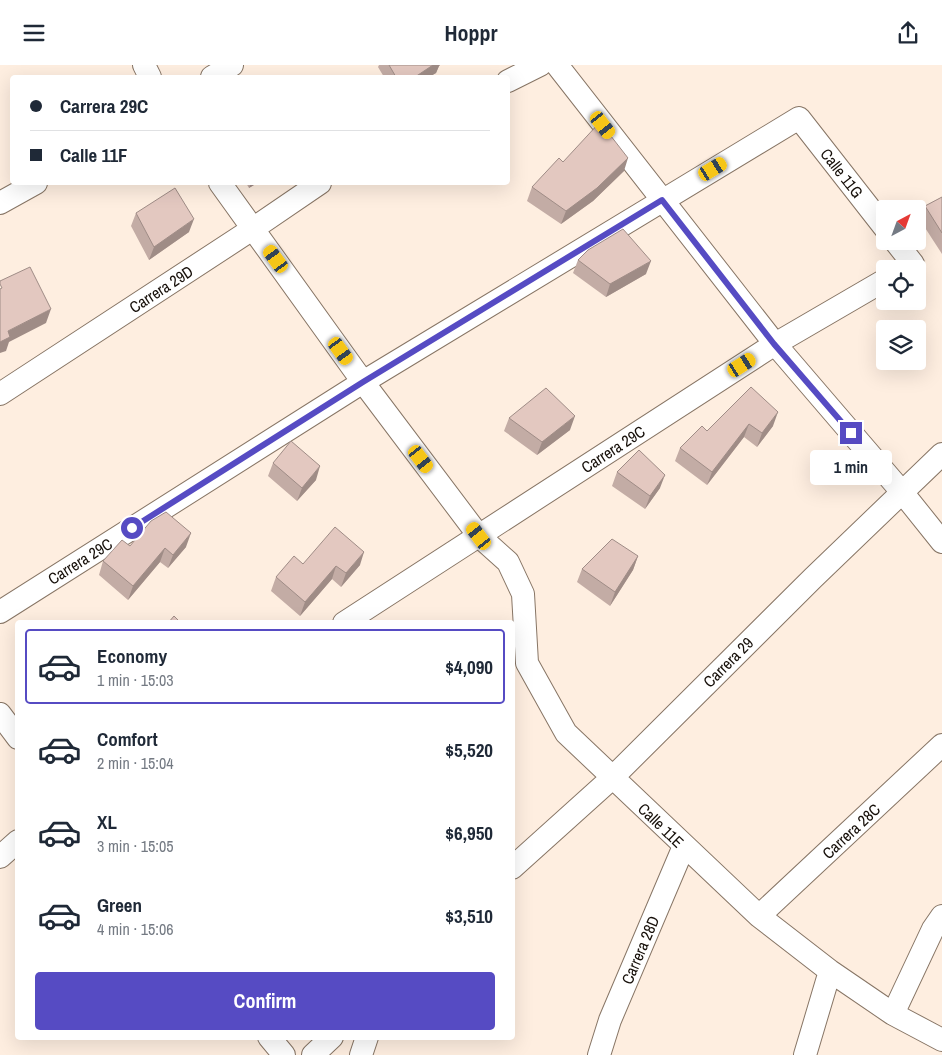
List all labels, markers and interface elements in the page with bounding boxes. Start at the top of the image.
text: Hoppr [444,18,498,48]
icon: menu [20,19,48,47]
icon: share [894,19,922,47]
text: Carrera 29C [60,93,148,119]
car [587,109,618,141]
text: Calle 11F [60,142,128,168]
street label: Calle 11G [816,144,868,202]
car [696,155,729,183]
north arrow [876,200,926,250]
map controls [876,200,926,370]
car [261,242,290,276]
street label: Carrera 29D [125,260,197,318]
button: locate [876,260,926,310]
button: layers [876,320,926,370]
car [326,334,355,368]
car [725,351,758,379]
street label: Carrera 29C [577,420,649,478]
route end [840,422,862,444]
car [405,443,436,475]
callout: 1 min [810,451,892,485]
text: 1 min [834,456,868,478]
route start [121,517,143,539]
car [463,520,494,552]
street label: Carrera 29C [44,533,116,589]
street label: Carrera 29 [698,632,758,692]
text: Economy [97,643,167,669]
icon: car [37,644,82,689]
text: $4,090 [445,654,493,680]
text: 1 min · 15:03 [97,669,174,691]
text: Comfort [97,726,158,752]
icon: car [37,727,82,772]
text: $5,520 [445,737,493,763]
text: 2 min · 15:04 [97,752,174,774]
street label: Calle 11E [633,798,689,852]
street label: Carrera 28C [817,798,885,864]
text: XL [97,809,117,835]
icon: car [37,810,82,855]
text: $6,950 [445,820,493,846]
text: 3 min · 15:05 [97,835,174,857]
text: Green [97,892,142,918]
icon: car [37,893,82,938]
text: $3,510 [445,903,493,929]
street label: Carrera 28D [616,912,664,988]
text: 4 min · 15:06 [97,918,174,940]
button: Confirm [35,972,495,1030]

